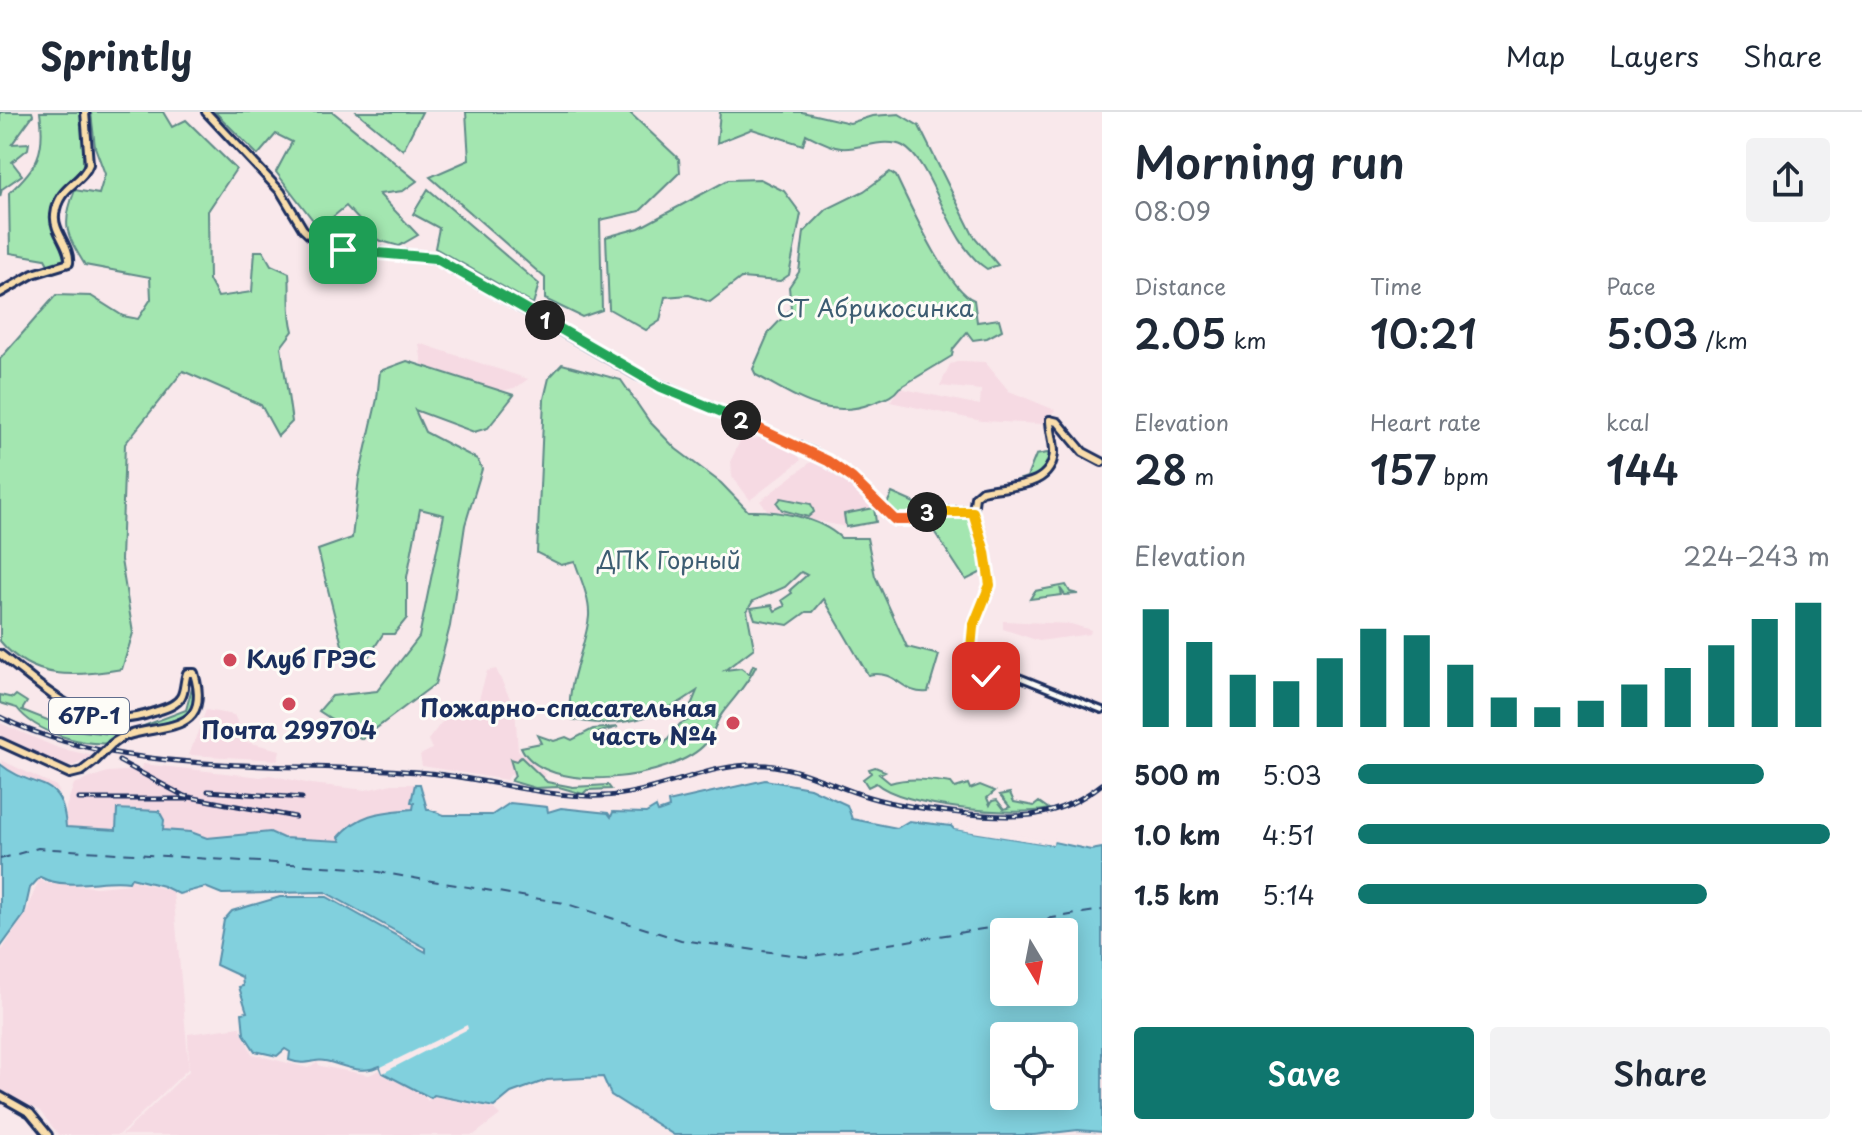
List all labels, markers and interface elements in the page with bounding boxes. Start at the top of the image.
text: Sprintly [40,27,193,84]
text: Map [1505,34,1565,77]
text: Layers [1609,34,1699,77]
text: Share [1743,34,1822,77]
text: Morning run [1134,128,1405,194]
button: share [1746,138,1830,222]
text: 08:09 [1134,191,1211,230]
pin [309,216,377,284]
icon: arrive [321,228,365,272]
text: Distance [1134,269,1226,302]
text: Time [1370,269,1422,302]
text: Pace [1606,269,1656,302]
park label: СТ Абрикосинка [776,289,974,325]
pin: 1 [525,300,565,340]
text: 2.05 [1134,302,1226,363]
text: 10:21 [1370,302,1477,363]
text: 5:03 [1606,302,1698,363]
text: 1 [540,303,550,336]
text: km [1226,323,1267,356]
text: /km [1698,323,1748,356]
pin: 2 [721,400,761,440]
text: 2 [733,403,749,436]
text: Elevation [1134,405,1229,438]
text: Heart rate [1370,405,1481,438]
text: kcal [1606,405,1650,438]
text: 28 [1134,438,1187,499]
text: 157 [1370,438,1436,499]
text: 144 [1606,438,1679,499]
text: m [1187,459,1214,492]
text: bpm [1436,459,1489,492]
pin: 3 [907,492,947,532]
text: 3 [920,495,934,528]
text: Elevation [1134,536,1246,575]
text: 224–243 m [1683,536,1830,575]
park label: ДПК Горный [596,541,741,577]
place label: Клуб ГРЭС [246,640,377,676]
pin [952,642,1020,710]
marker: Клуб ГРЭС [221,651,239,669]
icon: check [964,654,1008,698]
place label: Пожарно-спасательная часть №4 [420,689,717,753]
marker: Почта 299704 [280,695,298,713]
road number: 67Р-1 [49,698,129,734]
place label: Почта 299704 [201,711,377,747]
marker: Пожарно-спасательная часть №4 [724,714,742,732]
text: 500 m [1134,755,1220,794]
text: 5:03 [1262,755,1322,794]
text: 1.0 km [1134,815,1221,854]
text: 4:51 [1262,815,1314,854]
text: 1.5 km [1134,875,1220,914]
text: 5:14 [1262,875,1315,914]
north arrow [990,918,1078,1006]
map controls [990,918,1078,1110]
button: locate [990,1022,1078,1110]
button: Save [1134,1027,1474,1119]
button: Share [1490,1027,1830,1119]

